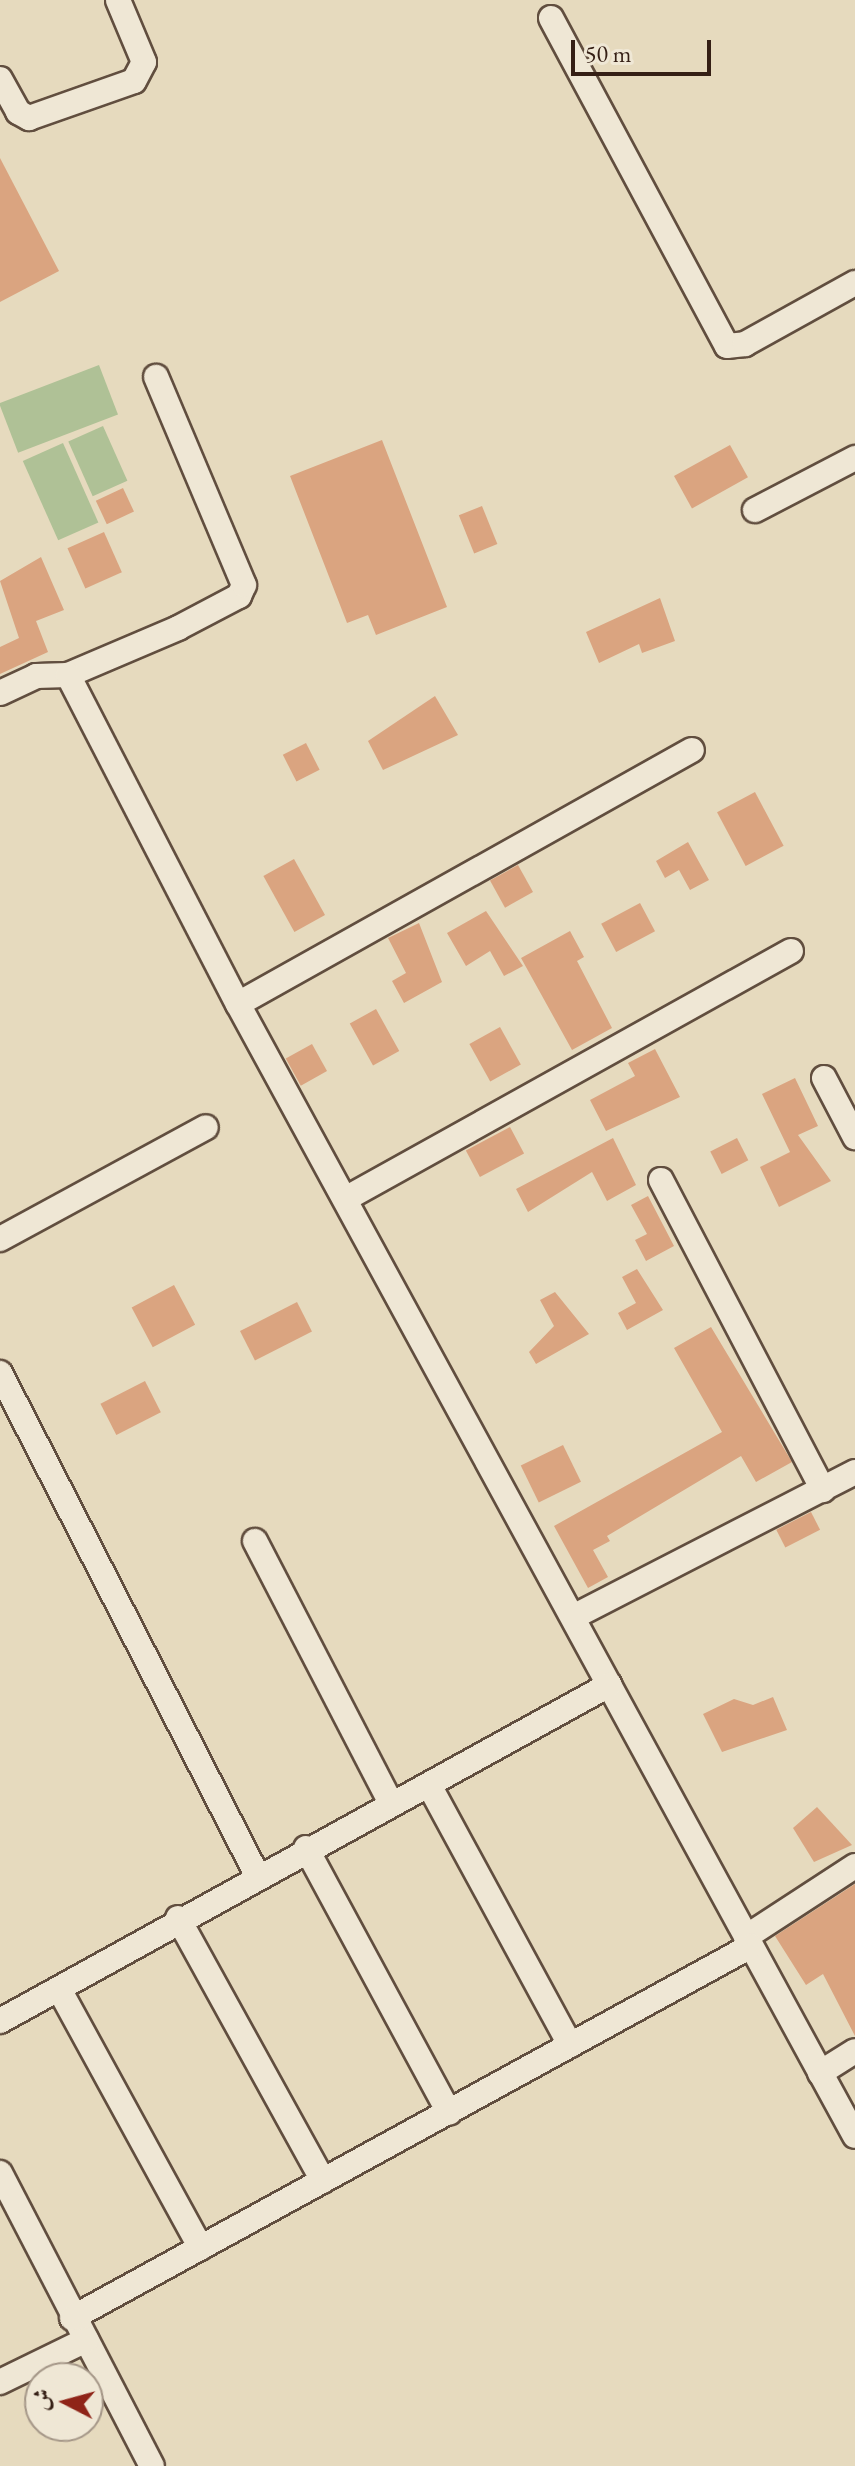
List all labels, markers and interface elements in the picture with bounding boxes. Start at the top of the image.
scale bar [575,24,715,74]
text: 50 m [585,38,632,69]
north arrow [24,2362,104,2442]
text: ش [26,2387,57,2412]

